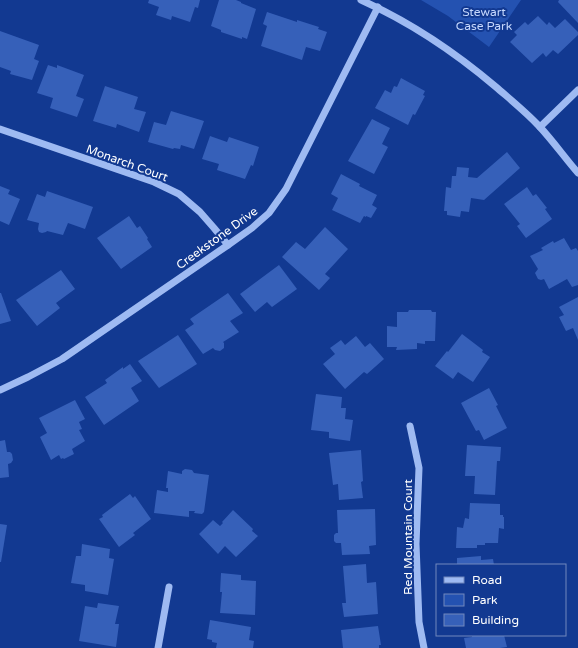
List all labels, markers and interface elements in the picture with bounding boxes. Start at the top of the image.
park label: Stewart Case Park [456,5,513,33]
street label: Monarch Court [84,142,170,184]
street label: Creekstone Drive [174,204,261,272]
street label: Red Mountain Court [401,479,415,595]
legend [436,564,566,636]
text: Road [472,573,502,587]
text: Park [472,593,498,607]
text: Building [472,613,519,627]

